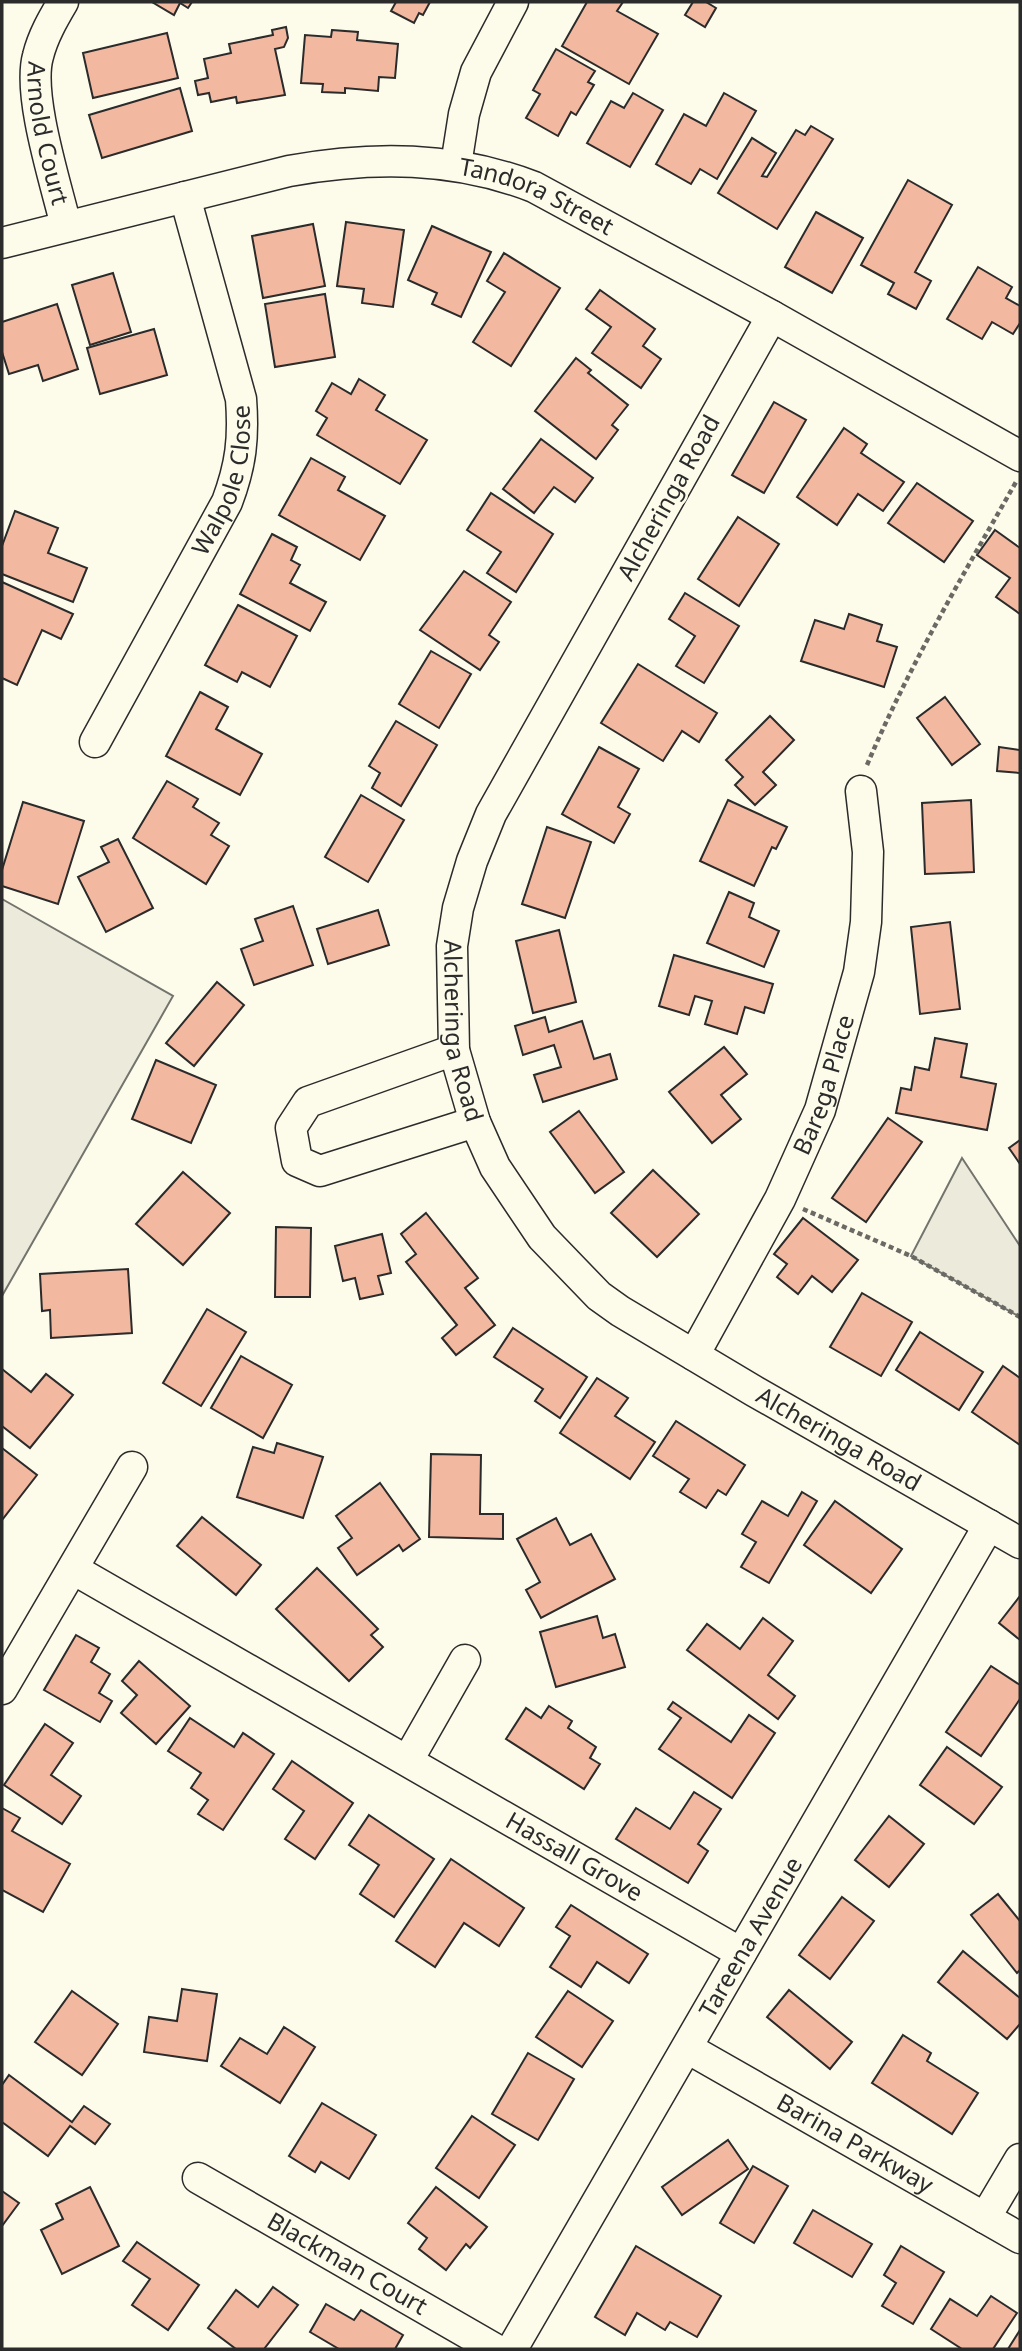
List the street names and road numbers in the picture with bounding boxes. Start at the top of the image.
street label: Arnold Court [20,60,78,208]
street label: Tandora Street [457,149,620,242]
street label: Walpole Close [183,404,257,561]
street label: Alcheringa Road [609,409,727,586]
street label: Alcheringa Road [437,939,492,1126]
street label: Barega Place [784,1011,861,1160]
street label: Alcheringa Road [751,1378,928,1498]
street label: Hassall Grove [500,1803,649,1908]
street label: Tareena Avenue [690,1850,809,2023]
street label: Barina Parkway [771,2085,940,2201]
street label: Blackman Court [262,2203,434,2322]

